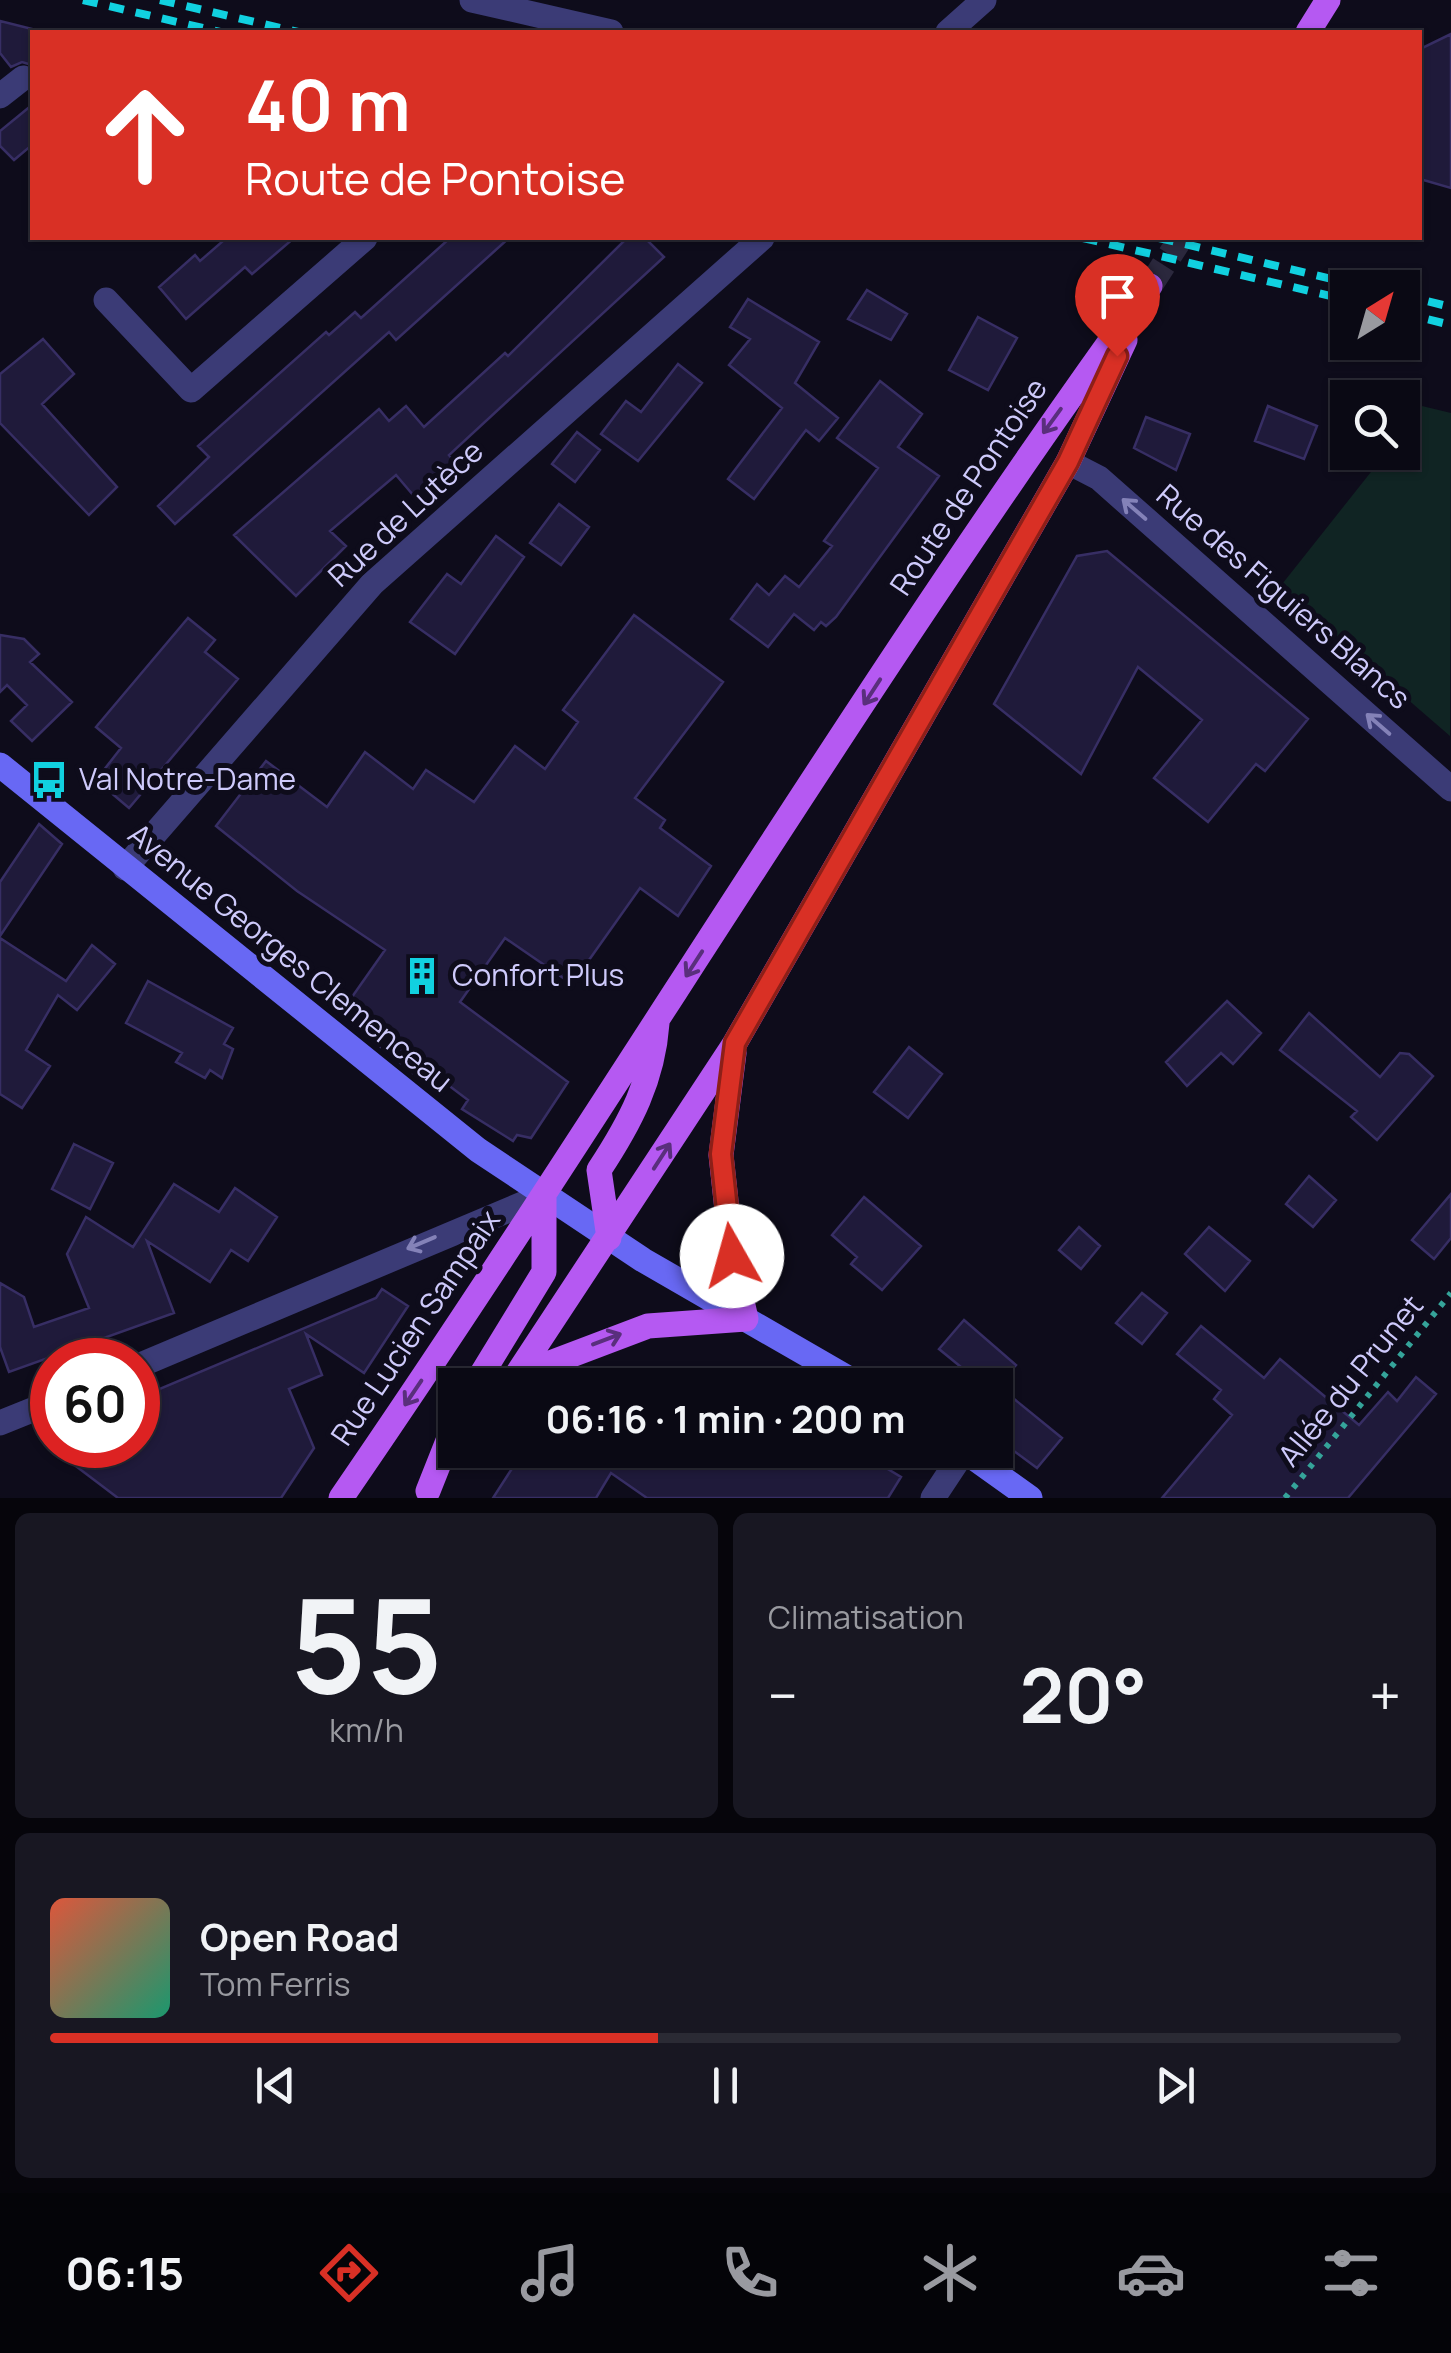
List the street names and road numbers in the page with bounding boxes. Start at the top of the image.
street label: Route de Pontoise [880,370,1056,603]
street label: Rue de Lutèce [319,430,491,595]
street label: Rue des Figuiers Blancs [1148,474,1420,718]
street label: Avenue Georges Clemenceau [120,813,462,1101]
street label: Rue Lucien Sampaix [321,1201,509,1453]
street label: Allée du Prunet [1268,1286,1432,1474]

